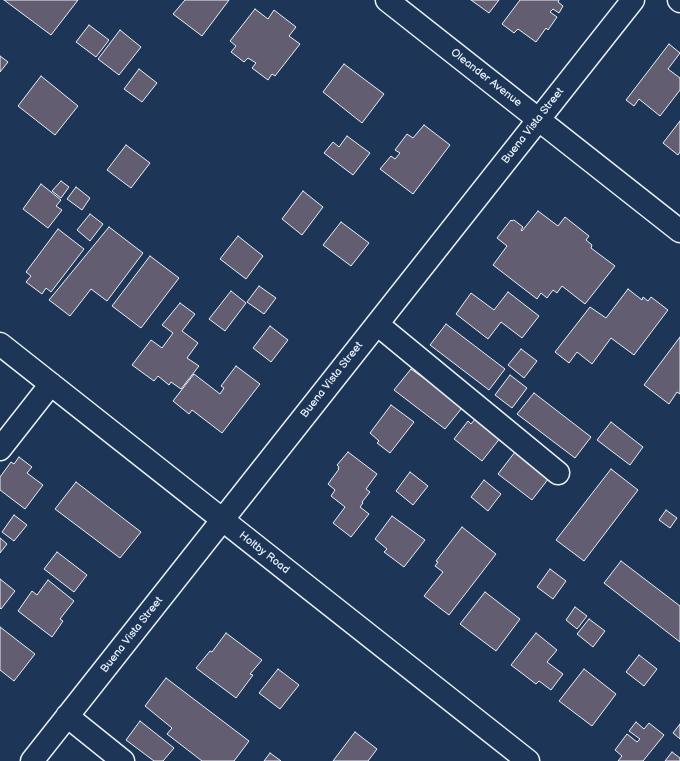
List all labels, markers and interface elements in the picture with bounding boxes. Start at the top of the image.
street label: Oleander Avenue [448,46,524,110]
street label: Buena Vista Street [499,85,567,167]
street label: Buena Vista Street [298,339,366,421]
street label: Holtby Road [236,529,292,577]
street label: Buena Vista Street [98,594,166,676]

